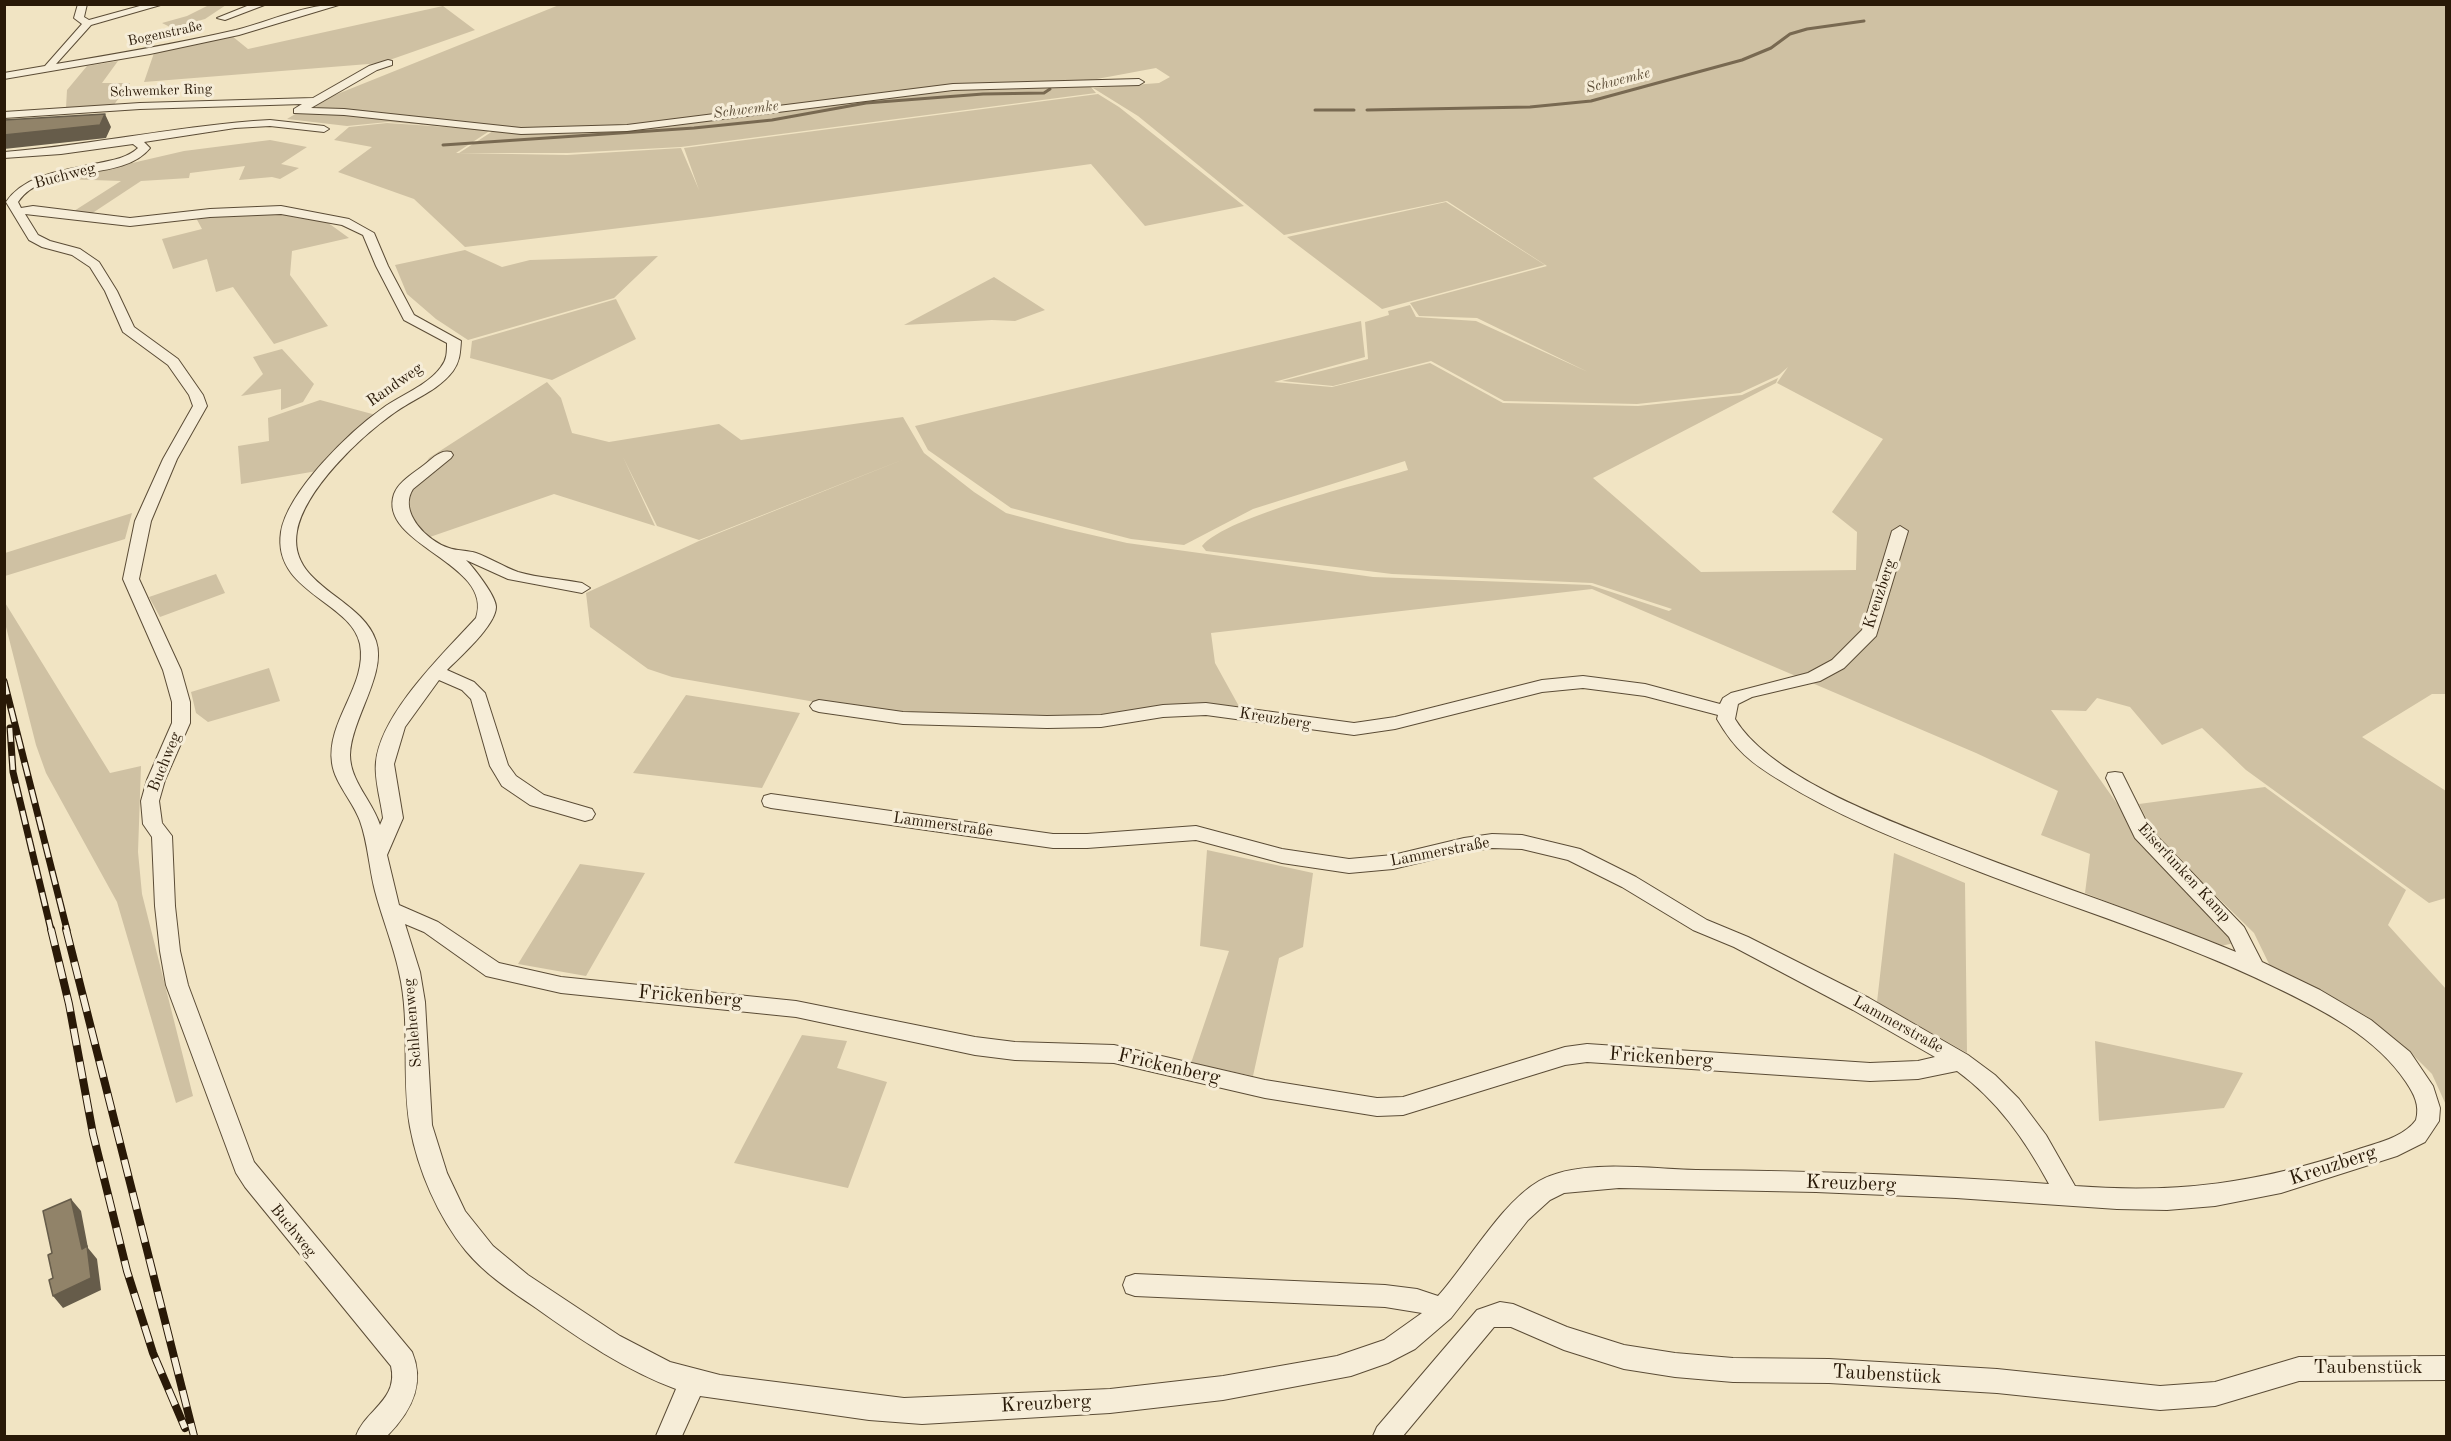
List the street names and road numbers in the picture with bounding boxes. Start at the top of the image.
street label: Bogenstraße [126,18,204,50]
street label: Schwemker Ring [110,81,212,101]
street label: Buchweg [32,159,98,193]
street label: Randweg [363,359,427,411]
street label: Kreuzberg [1860,557,1900,631]
street label: Kreuzberg [1238,704,1312,734]
street label: Buchweg [144,729,186,795]
street label: Lammerstraße [892,808,994,842]
street label: Eiserfunken Kamp [2133,819,2235,927]
street label: Lammerstraße [1389,833,1491,871]
street label: Schlehenweg [400,978,426,1068]
street label: Frickenberg [637,980,743,1014]
street label: Lammerstraße [1849,992,1947,1058]
street label: Frickenberg [1608,1042,1714,1074]
street label: Frickenberg [1115,1044,1223,1090]
street label: Kreuzberg [2286,1141,2380,1191]
street label: Kreuzberg [1805,1170,1897,1198]
street label: Buchweg [266,1201,320,1261]
street label: Taubenstück [2313,1356,2423,1380]
street label: Taubenstück [1832,1360,1942,1390]
street label: Kreuzberg [1000,1390,1092,1418]

